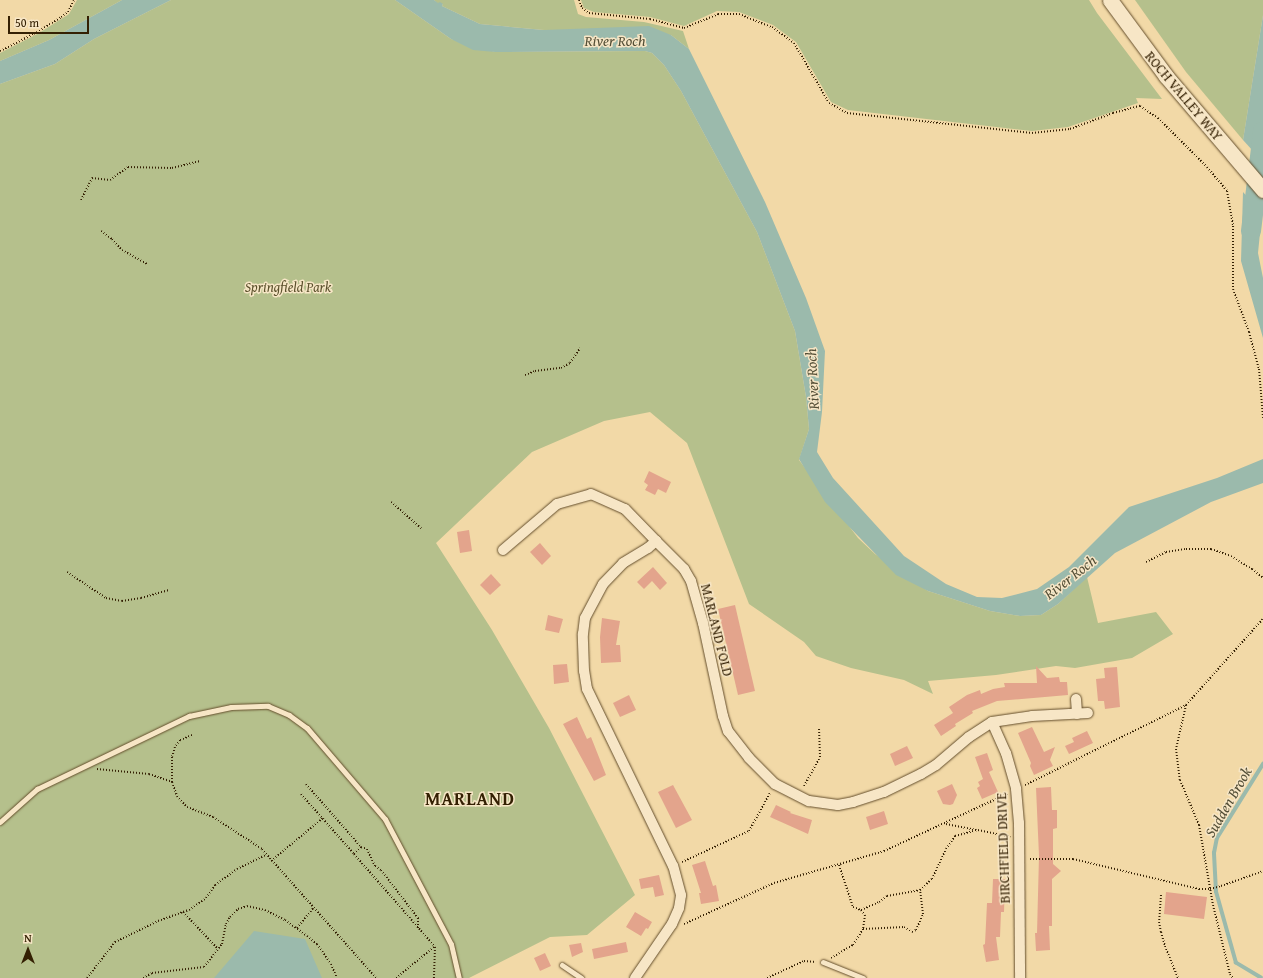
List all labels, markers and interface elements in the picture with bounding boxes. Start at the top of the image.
scale bar [10,8,91,34]
text: 50 m [15,14,39,31]
water label: River Roch [584,32,646,50]
street label: ROCH VALLEY WAY [1142,48,1226,144]
park label: Springfield Park [245,279,331,295]
water label: River Roch [801,348,823,410]
water label: River Roch [1040,551,1100,603]
street label: MARLAND FOLD [697,582,737,678]
water label: Sudden Brook [1201,764,1255,840]
district label: MARLAND [425,788,515,810]
street label: BIRCHFIELD DRIVE [993,792,1013,904]
north arrow [8,930,48,970]
text: N [24,930,32,946]

